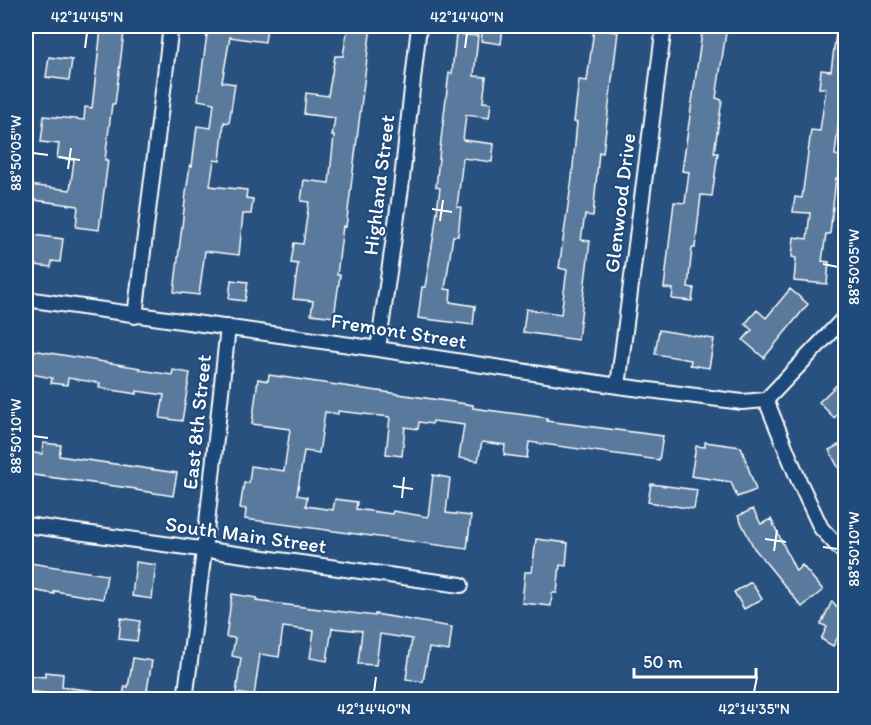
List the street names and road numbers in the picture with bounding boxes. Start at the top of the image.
street label: Highland Street [357,113,400,257]
street label: Glenwood Drive [599,132,640,274]
street label: Fremont Street [330,307,469,354]
street label: East 8th Street [177,353,216,491]
street label: South Main Street [164,511,329,558]

